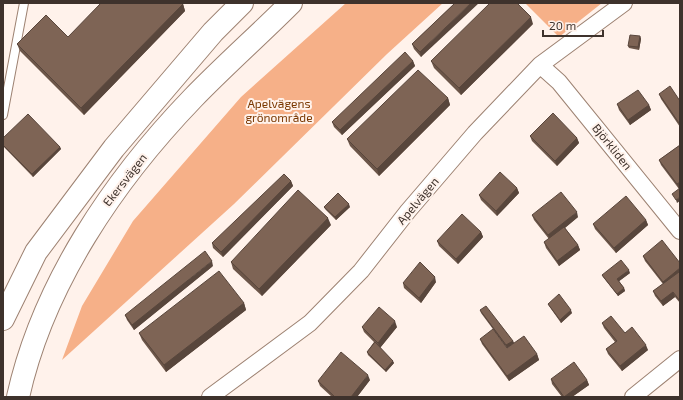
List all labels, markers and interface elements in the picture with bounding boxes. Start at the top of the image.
scale bar [543,12,603,38]
text: 20 m [549,18,576,32]
park label: Apelvägens grönområde [245,96,313,124]
street label: Björkliden [589,121,636,173]
street label: Ekersvägen [99,150,149,208]
street label: Apelvägen [394,174,441,227]

